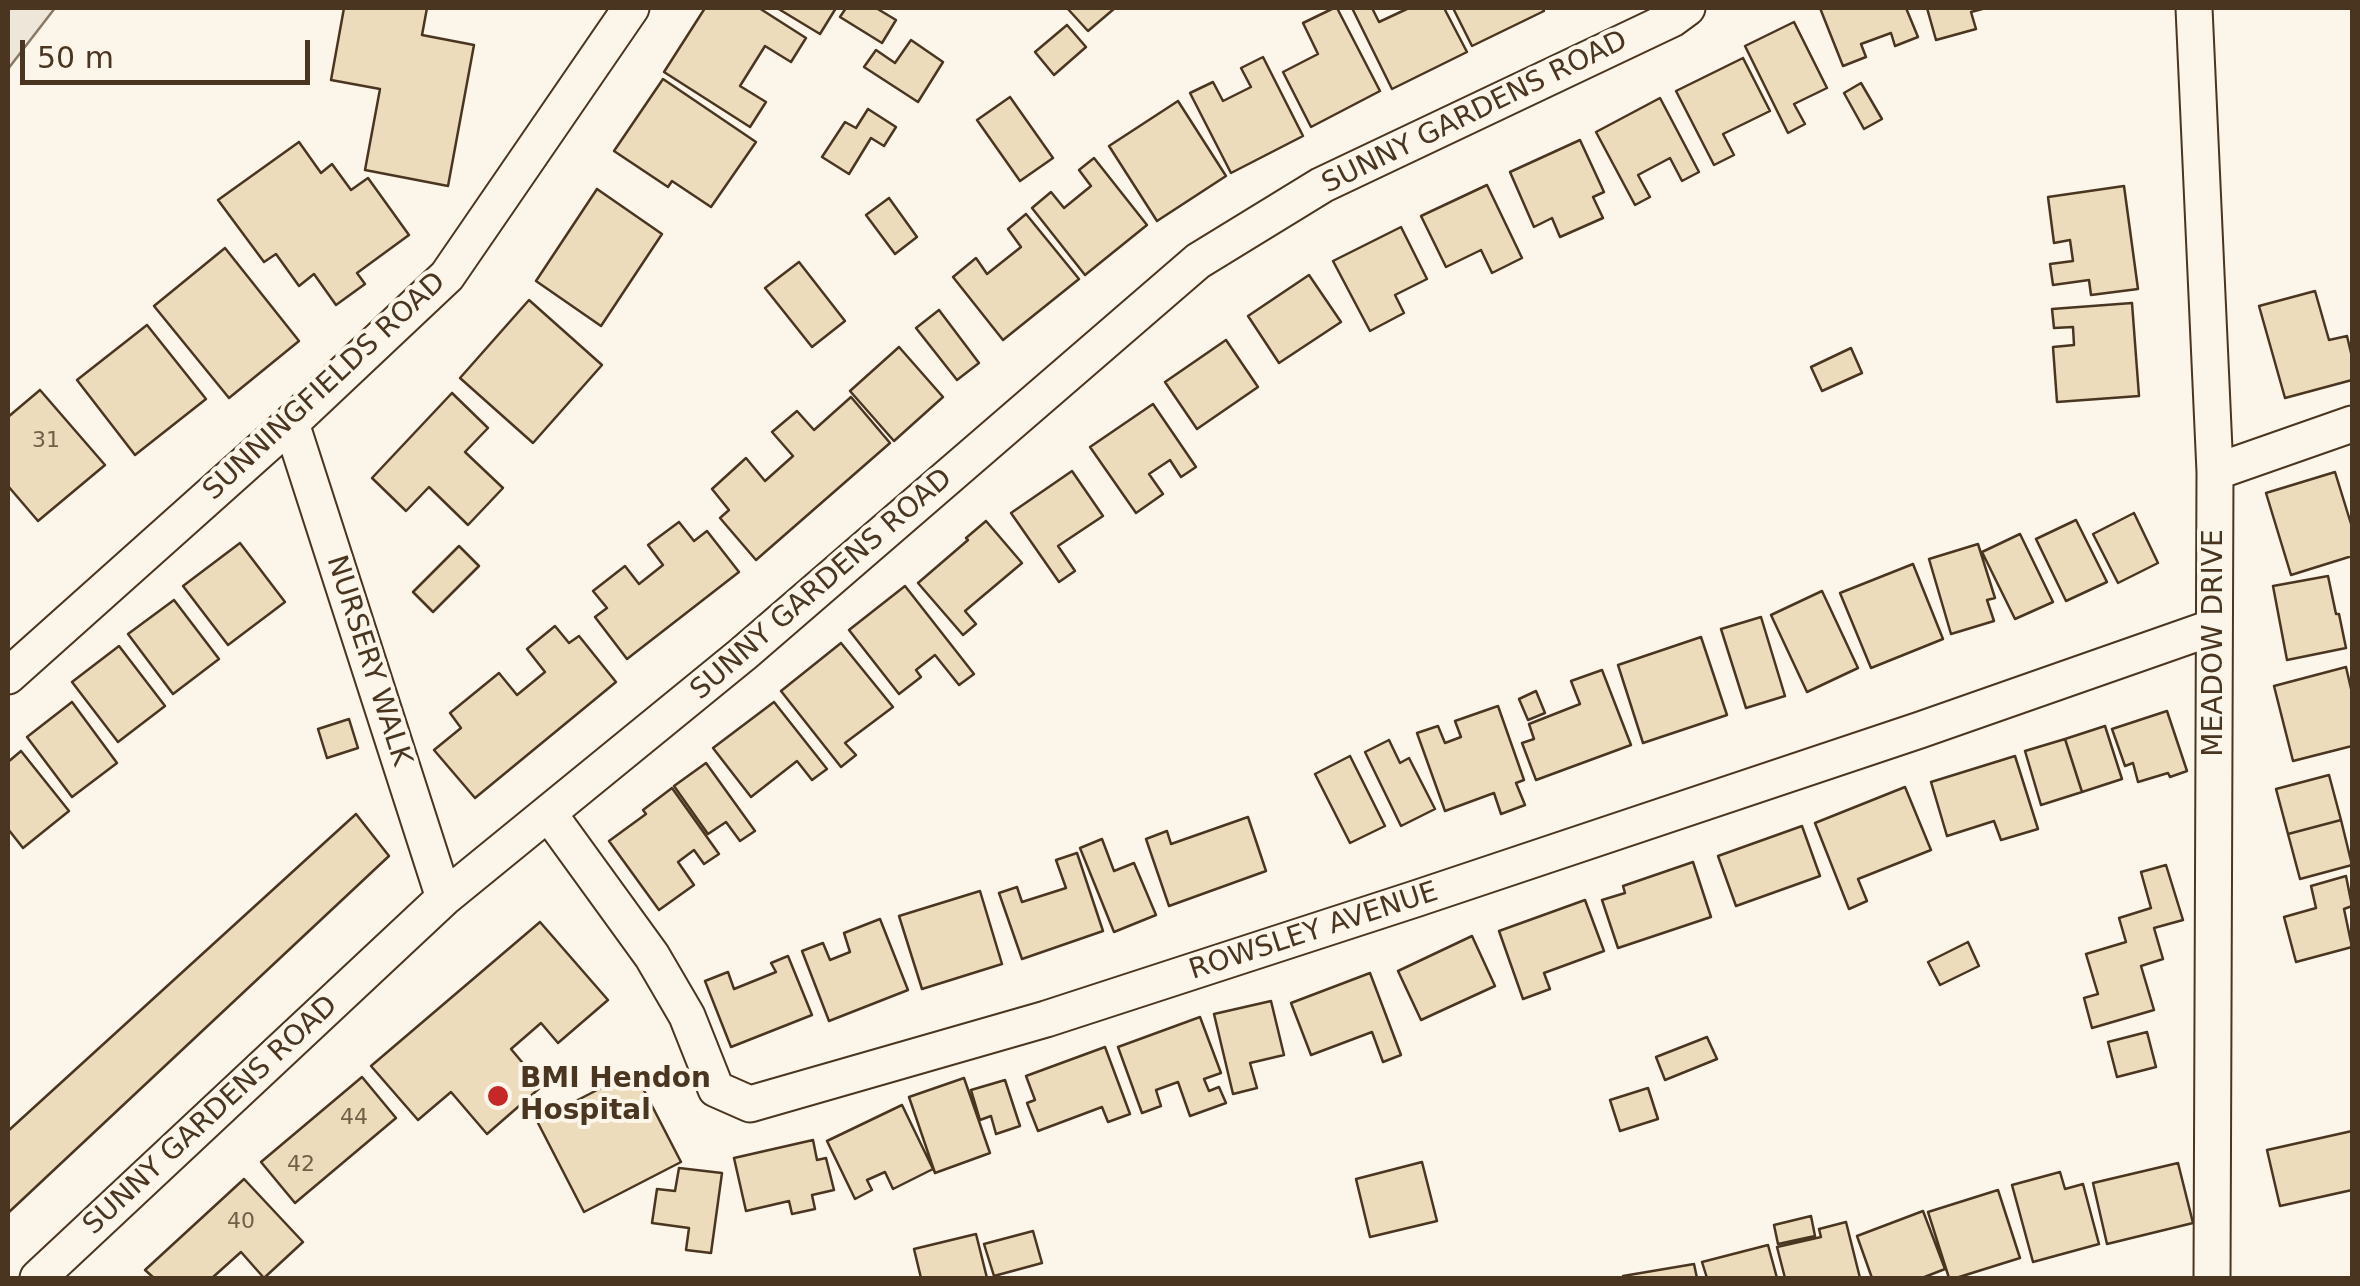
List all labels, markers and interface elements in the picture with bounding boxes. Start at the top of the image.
scale bar [25,20,315,82]
street label: SUNNY GARDENS ROAD [1317,24,1633,202]
text: 50 m [37,40,114,75]
street label: SUNNINGFIELDS ROAD [197,266,453,508]
house number: 31 [32,428,60,454]
street label: SUNNY GARDENS ROAD [685,462,959,708]
street label: MEADOW DRIVE [2198,529,2232,757]
street label: NURSERY WALK [318,552,418,770]
street label: ROWSLEY AVENUE [1185,876,1443,988]
street label: SUNNY GARDENS ROAD [77,989,345,1243]
place label: BMI Hendon Hospital [520,1063,711,1129]
marker: BMI Hendon Hospital [485,1083,511,1109]
house number: 44 [340,1105,368,1131]
house number: 42 [287,1152,315,1178]
house number: 40 [227,1209,255,1235]

